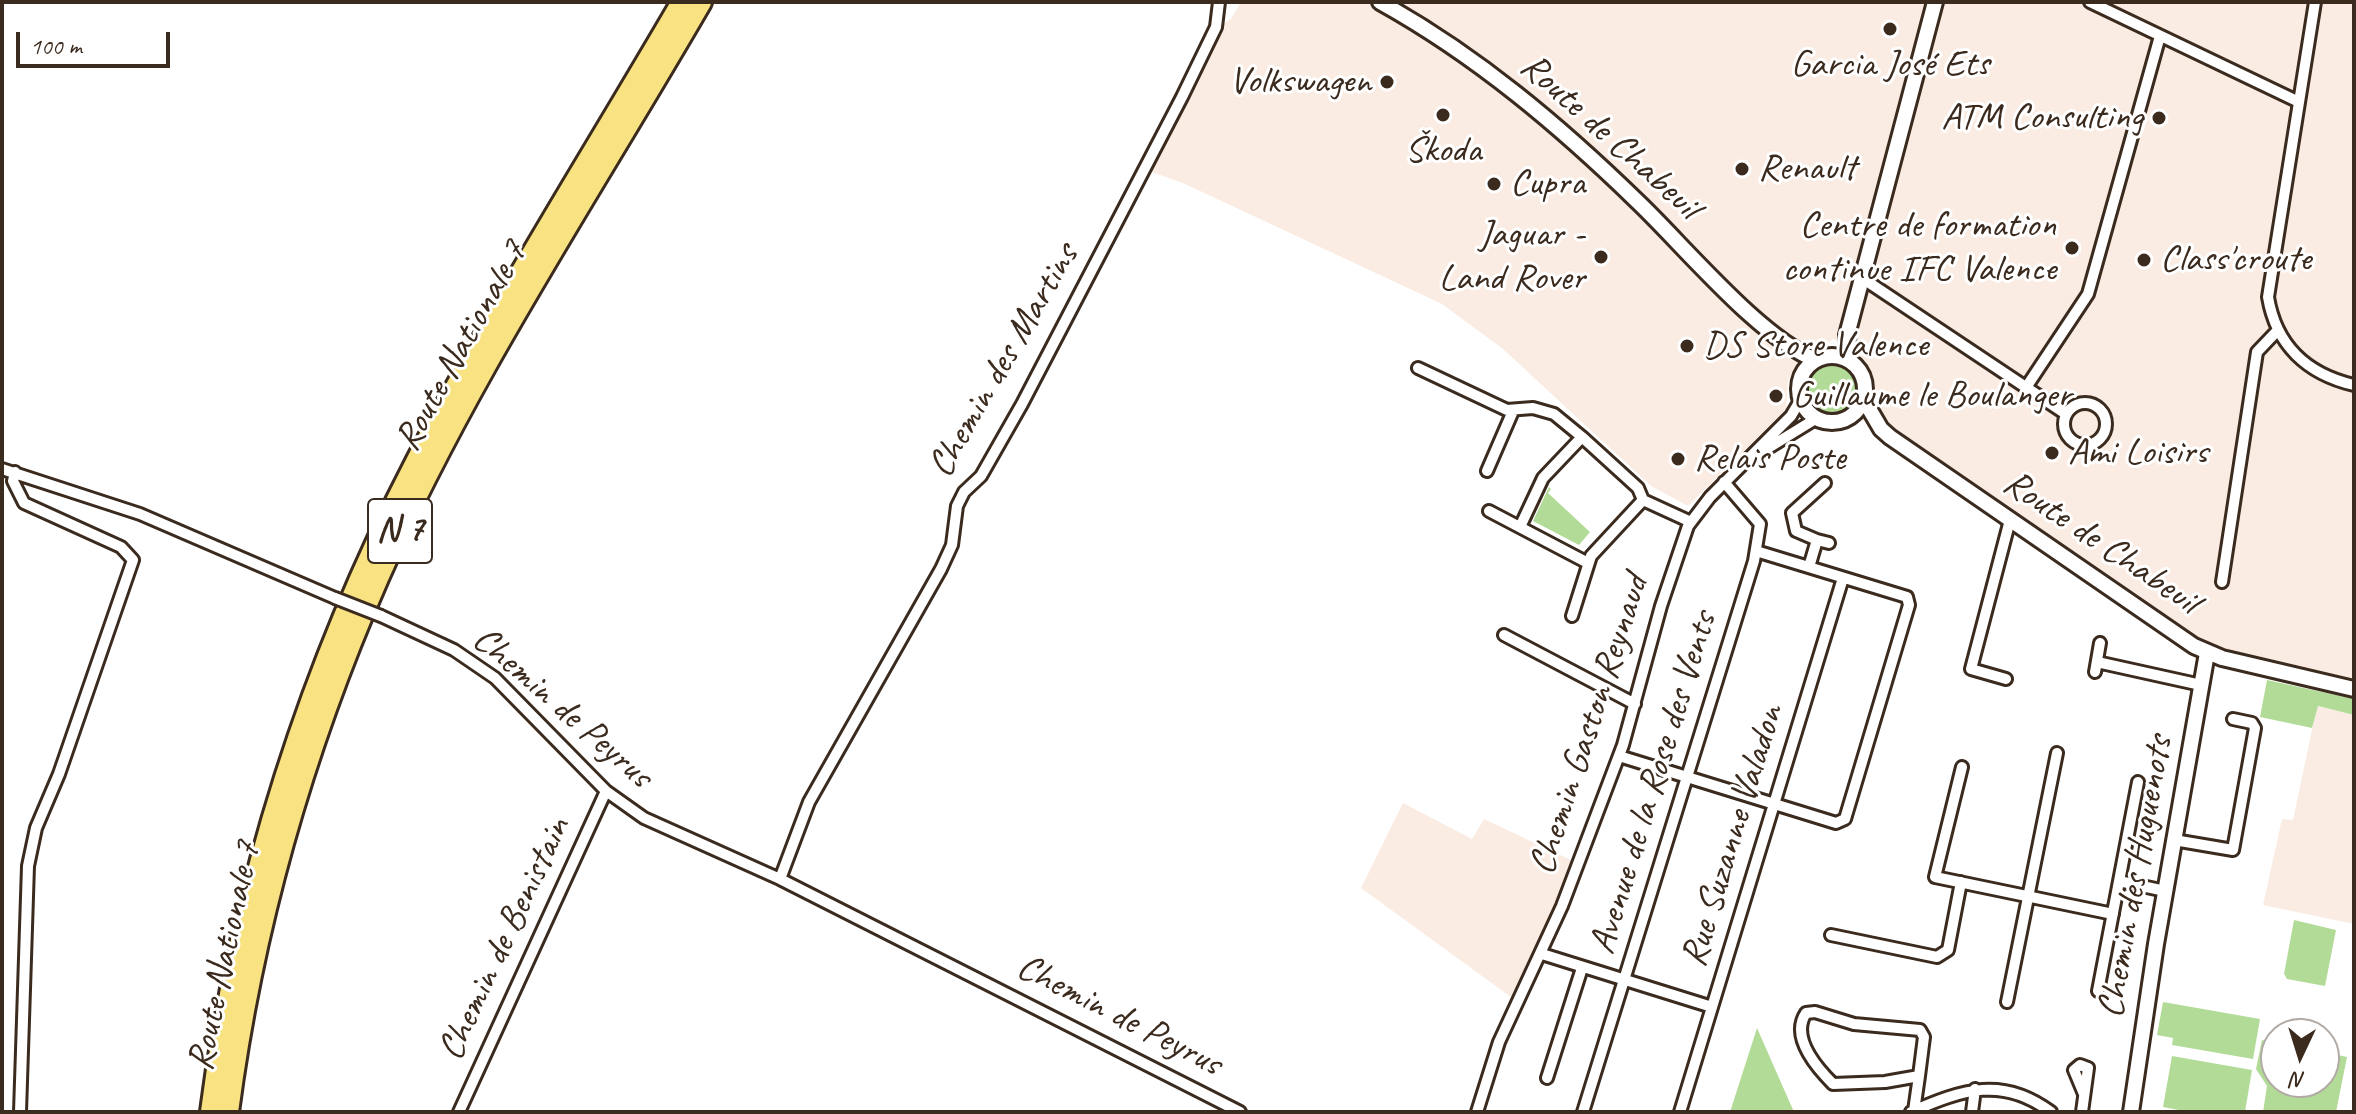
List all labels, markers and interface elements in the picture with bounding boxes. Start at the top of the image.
scale bar [20,16,174,66]
marker: Garcia José Ets [1881,20,1899,38]
text: 100 m [30,31,82,61]
place label: Garcia José Ets [1791,42,1989,88]
street label: Route de Chabeuil [1510,44,1710,230]
place label: Volkswagen [1229,59,1371,105]
marker: Volkswagen [1378,73,1396,91]
place label: ATM Consulting [1941,95,2143,141]
marker: Škoda [1434,106,1452,124]
marker: ATM Consulting [2150,109,2168,127]
place label: Škoda [1405,128,1481,174]
place label: Renault [1758,146,1856,192]
marker: Renault [1733,160,1751,178]
place label: Cupra [1510,161,1585,207]
marker: Cupra [1485,175,1503,193]
place label: Centre de formation continue IFC Valence [1782,203,2056,292]
place label: Jaguar - Land Rover [1439,212,1585,302]
street label: Route Nationale 7 [386,233,538,459]
street label: Chemin des Martins [919,236,1089,486]
place label: Class'croute [2160,237,2311,283]
marker: Centre de formation continue IFC Valence [2063,239,2081,257]
marker: Jaguar - Land Rover [1592,248,1610,266]
marker: Class'croute [2135,251,2153,269]
place label: DS Store Valence [1703,323,1928,369]
marker: DS Store Valence [1678,337,1696,355]
place label: Guillaume le Boulanger [1792,373,2071,419]
marker: Guillaume le Boulanger [1767,387,1785,405]
place label: Ami Loisirs [2068,430,2208,476]
place label: Relais Poste [1694,436,1845,482]
marker: Ami Loisirs [2043,444,2061,462]
marker: Relais Poste [1669,450,1687,468]
street label: Route de Chabeuil [1994,461,2208,625]
road number: N 7 [368,499,432,563]
street label: Chemin Gaston Reynaud [1520,570,1660,880]
street label: Avenue de la Rose des Vents [1580,607,1728,959]
street label: Chemin de Peyrus [463,617,661,799]
street label: Rue Suzanne Valadon [1672,700,1794,972]
street label: Chemin des Huguenots [2089,733,2183,1021]
street label: Chemin de Benistain [429,810,581,1068]
street label: Route Nationale 7 [178,837,272,1075]
street label: Chemin de Peyrus [1009,945,1229,1087]
north arrow [2260,1018,2340,1098]
text: N [2291,1066,2306,1094]

